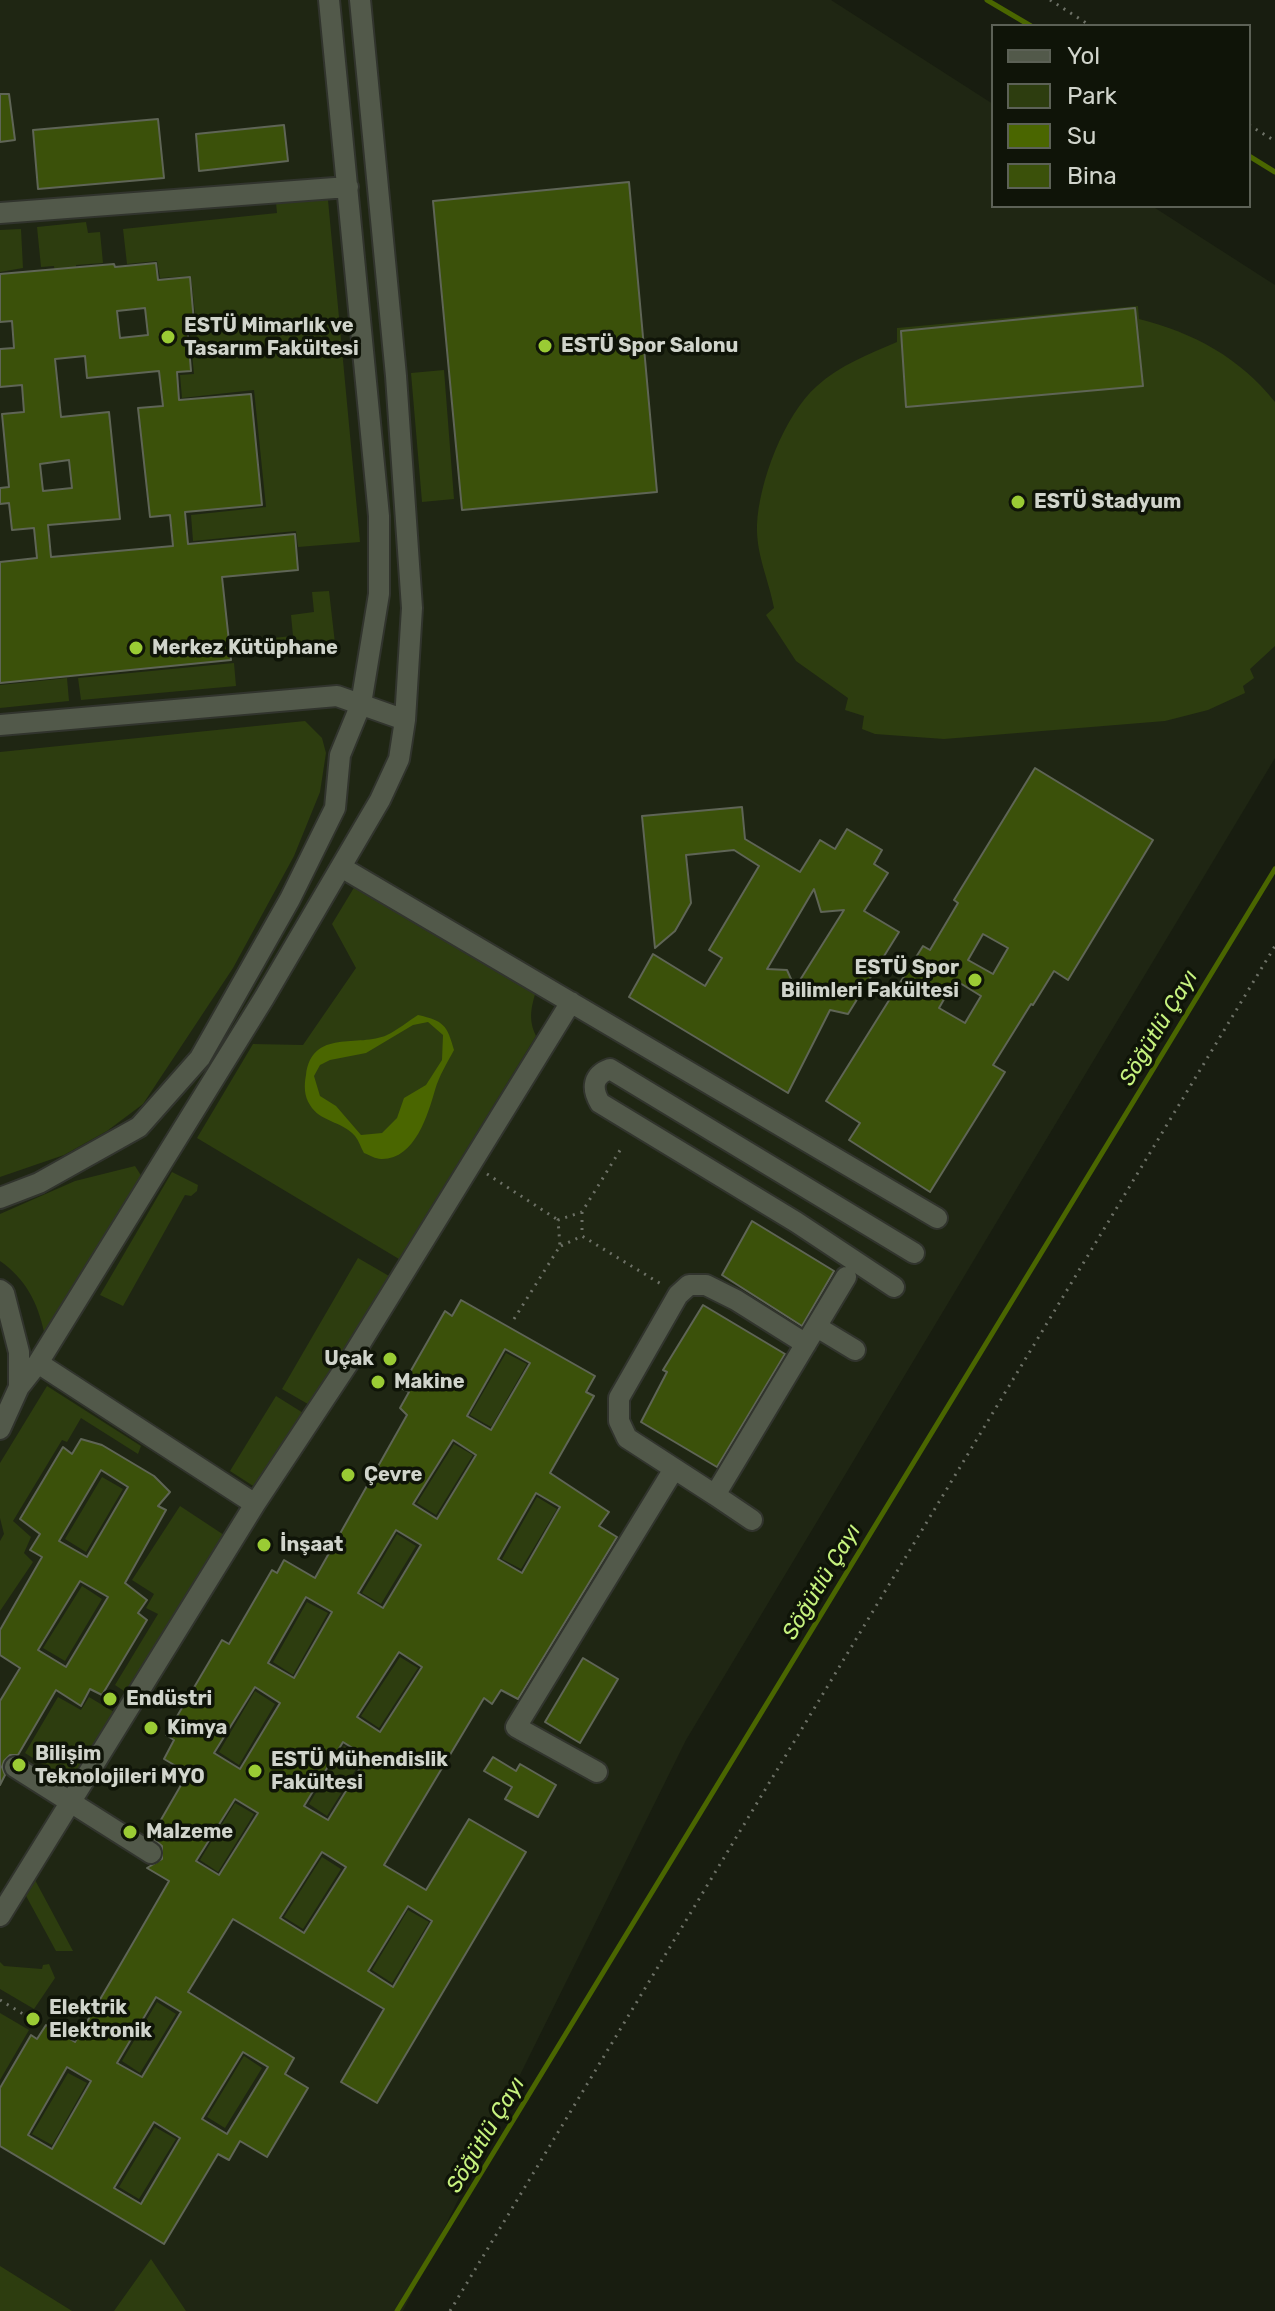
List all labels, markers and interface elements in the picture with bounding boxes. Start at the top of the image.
legend [991,24,1251,208]
text: Yol [1067,42,1100,70]
text: Park [1067,82,1117,110]
text: Su [1067,122,1096,150]
text: Bina [1067,162,1117,190]
place label: ESTÜ Mimarlık ve Tasarım Fakültesi [184,314,359,361]
marker: ESTÜ Mimarlık ve Tasarım Fakültesi [159,328,177,346]
place label: ESTÜ Spor Salonu [561,334,738,358]
marker: ESTÜ Spor Salonu [536,337,554,355]
place label: ESTÜ Stadyum [1034,490,1181,514]
marker: ESTÜ Stadyum [1009,493,1027,511]
place label: Merkez Kütüphane [152,636,338,660]
marker: Merkez Kütüphane [127,639,145,657]
place label: ESTÜ Spor Bilimleri Fakültesi [781,956,959,1003]
water label: Söğütlü Çayı [1114,965,1204,1091]
marker: ESTÜ Spor Bilimleri Fakültesi [966,971,984,989]
place label: Uçak [324,1347,374,1371]
marker: Uçak [381,1350,399,1368]
place label: Makine [394,1370,465,1394]
marker: Makine [369,1373,387,1391]
place label: Çevre [364,1463,422,1487]
marker: Çevre [339,1466,357,1484]
water label: Söğütlü Çayı [777,1519,867,1645]
place label: İnşaat [280,1533,343,1557]
marker: İnşaat [255,1536,273,1554]
place label: Endüstri [126,1687,212,1711]
marker: Endüstri [101,1690,119,1708]
place label: Kimya [167,1716,227,1740]
marker: Kimya [142,1719,160,1737]
place label: Bilişim Teknolojileri MYO [35,1742,205,1789]
place label: ESTÜ Mühendislik Fakültesi [271,1748,448,1795]
marker: Bilişim Teknolojileri MYO [10,1756,28,1774]
marker: ESTÜ Mühendislik Fakültesi [246,1762,264,1780]
place label: Malzeme [146,1820,233,1844]
marker: Malzeme [121,1823,139,1841]
place label: Elektrik Elektronik [49,1996,152,2043]
marker: Elektrik Elektronik [24,2010,42,2028]
water label: Söğütlü Çayı [441,2072,531,2198]

